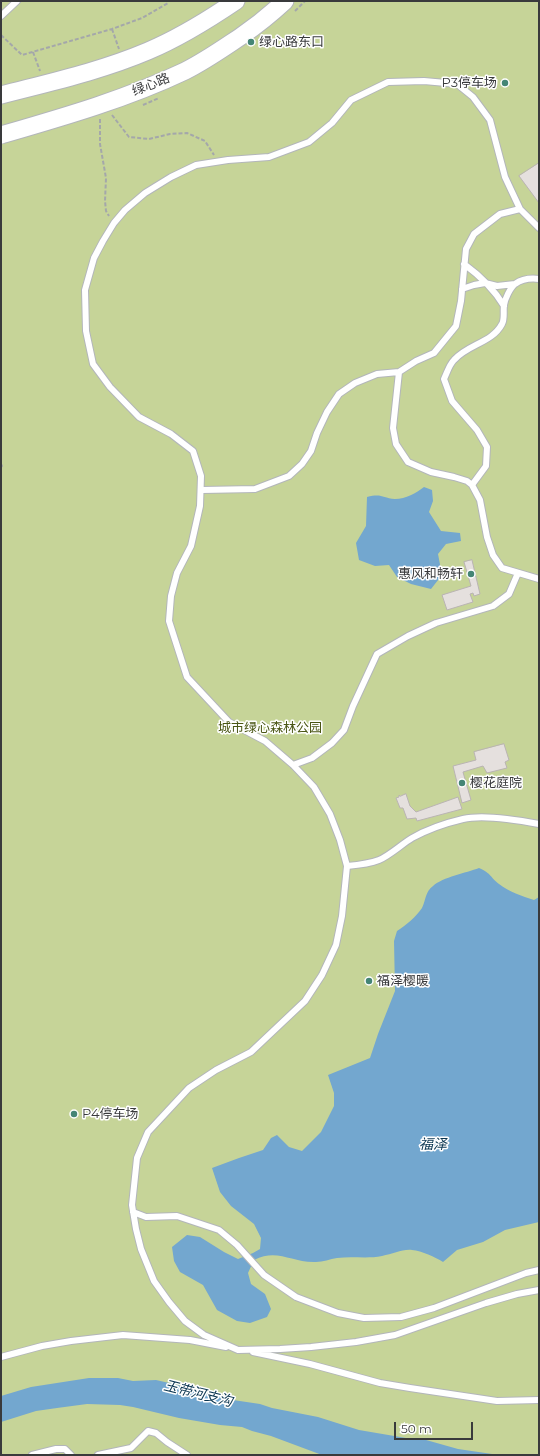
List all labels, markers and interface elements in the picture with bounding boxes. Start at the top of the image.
place label: 绿心路东口 [259,34,324,50]
marker: 绿心路东口 [246,37,256,47]
street label: 绿心路 [130,70,172,100]
place label: P3停车场 [442,75,497,91]
marker: P3停车场 [500,78,510,88]
place label: 惠风和畅轩 [398,566,463,582]
marker: 惠风和畅轩 [466,569,476,579]
park label: 城市绿心森林公园 [218,720,322,736]
place label: 樱花庭院 [470,775,522,791]
marker: 樱花庭院 [457,778,467,788]
place label: 福泽樱暖 [377,973,429,989]
marker: 福泽樱暖 [364,976,374,986]
place label: P4停车场 [82,1106,139,1122]
marker: P4停车场 [69,1109,79,1119]
water label: 福泽 [419,1137,447,1153]
water label: 玉带河支沟 [162,1377,234,1411]
scale bar [396,1414,475,1440]
text: 50 m [401,1421,432,1436]

